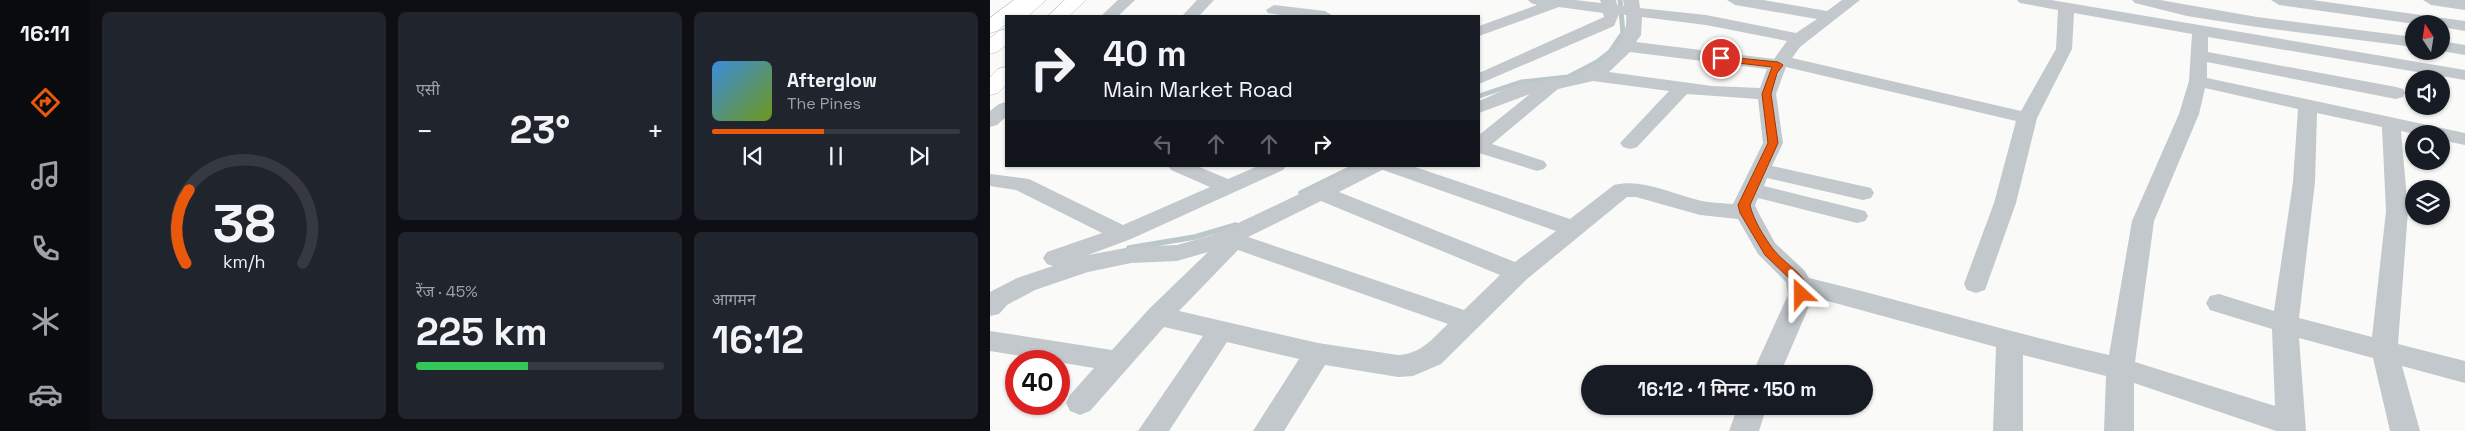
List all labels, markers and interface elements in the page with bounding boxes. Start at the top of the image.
north arrow [2405,15,2450,60]
map controls [2405,15,2450,225]
text: 16:11 [20,19,70,47]
text: 40 m [1103,32,1187,76]
icon: right [1020,35,1085,100]
pin [1700,37,1742,79]
icon: arrive [1707,44,1735,72]
text: Afterglow [787,68,877,93]
button: sound [2405,70,2450,115]
text: Main Market Road [1103,75,1293,103]
text: एसी [416,79,440,100]
icon: directions [28,85,63,120]
text: The Pines [787,93,861,114]
text: 23° [510,106,570,154]
text: − [416,113,433,149]
text: + [647,113,664,149]
button: search [2405,125,2450,170]
icon: left [1149,130,1177,158]
icon: ahead [1202,130,1230,158]
icon: ahead [1255,130,1283,158]
icon: right [1308,130,1336,158]
icon: previous [739,142,767,170]
icon: pause [822,142,850,170]
icon: next [905,142,933,170]
icon: music [28,158,63,193]
button: layers [2405,180,2450,225]
text: 38 [213,191,275,257]
icon: phone [28,231,63,266]
text: km/h [223,250,265,273]
position arrow [1774,267,1826,319]
text: रेंज · 45% [416,281,478,302]
text: आगमन [712,289,756,310]
icon: climate [28,304,63,339]
text: 225 km [416,308,547,356]
text: 16:12 [712,316,804,364]
speed limit sign: 40 [1005,350,1070,415]
icon: car [28,377,63,412]
text: 16:12 · 1 मिनट · 150 m [1638,377,1816,402]

